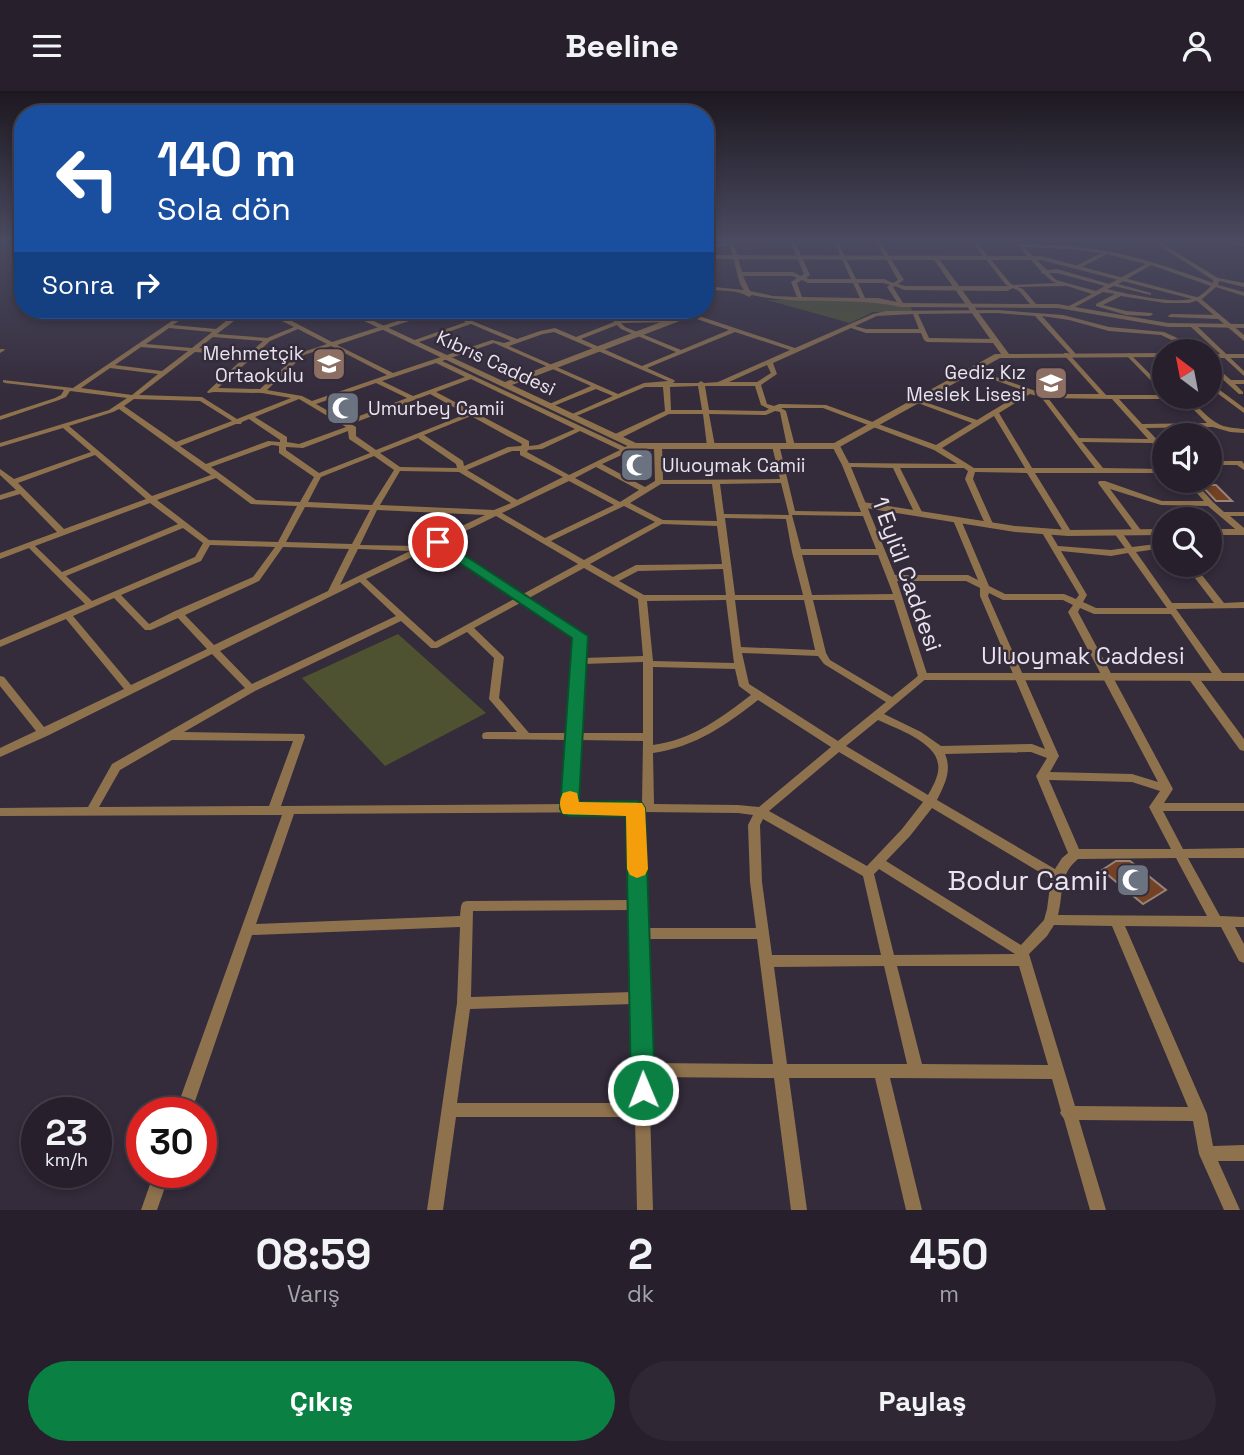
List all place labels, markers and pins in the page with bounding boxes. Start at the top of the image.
place label: Mehmetçik Ortaokulu [203,341,304,388]
school or university icon: Mehmetçik Ortaokulu [310,345,348,383]
place label: Gediz Kız Meslek Lisesi [906,360,1026,407]
school or university icon: Gediz Kız Meslek Lisesi [1032,364,1070,402]
mosque icon: Umurbey Camii [324,389,362,427]
place label: Umurbey Camii [368,396,504,421]
mosque icon: Uluoymak Camii [618,446,656,484]
place label: Uluoymak Camii [662,453,805,478]
pin [408,512,468,572]
mosque icon: Bodur Camii [1114,861,1152,899]
place label: Bodur Camii [947,862,1108,898]

